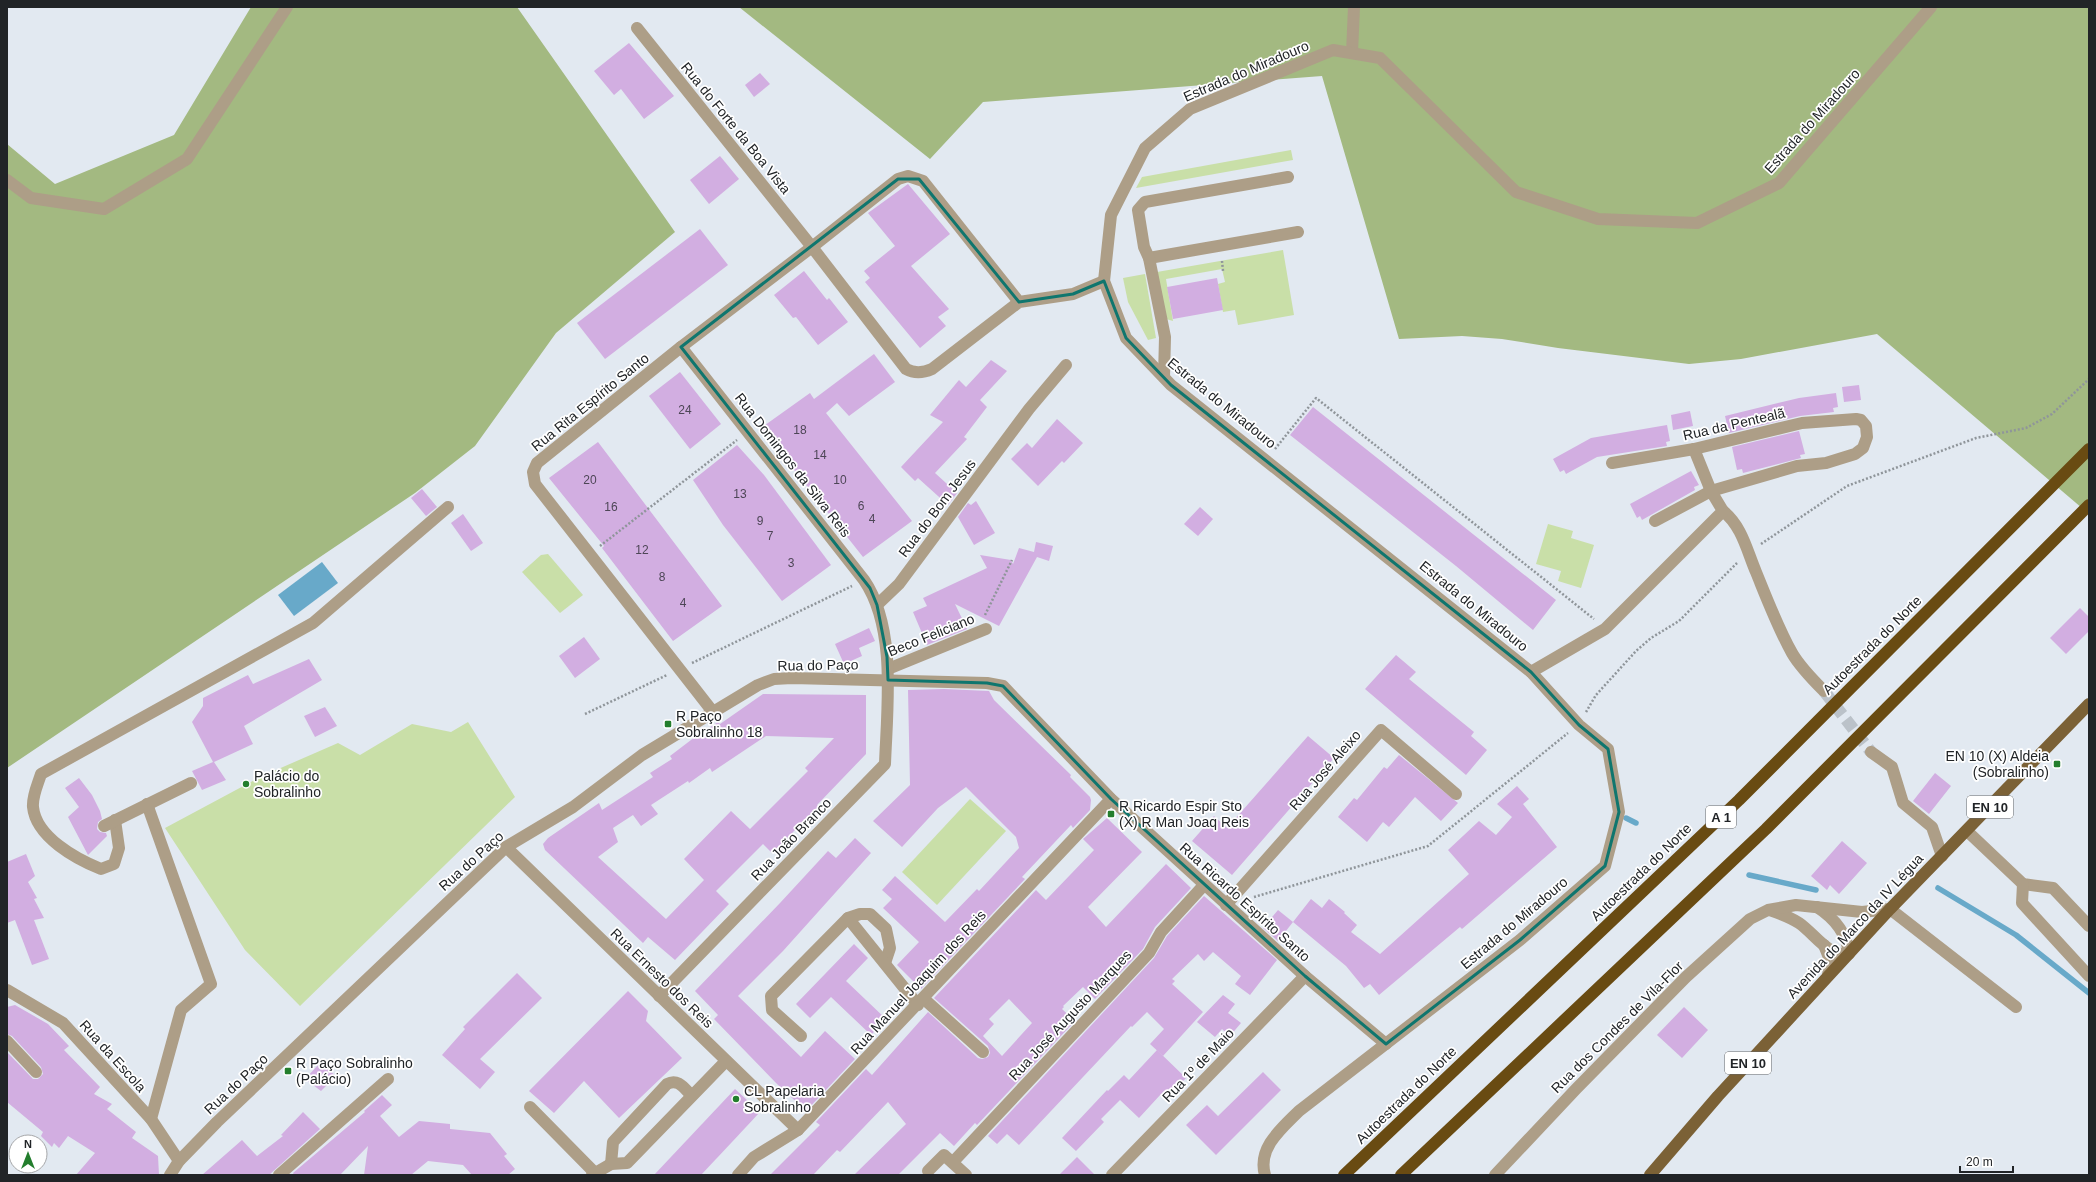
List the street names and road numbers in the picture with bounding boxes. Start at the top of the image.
street label: Estrada do Miradouro [1181,37,1311,105]
street label: Rua do Forte da Boa Vista [678,59,794,197]
street label: Estrada do Miradouro [1761,65,1863,176]
street label: Rua Rita Espírito Santo [528,350,652,454]
street label: Estrada do Miradouro [1165,354,1280,452]
street label: Rua Domingos da Silva Reis [732,390,854,540]
street label: Rua da Pentealã [1681,404,1787,444]
street label: Rua do Bom Jesus [895,456,979,560]
street label: Estrada do Miradouro [1417,557,1532,655]
street label: Autoestrada do Norte [1819,592,1925,698]
street label: Beco Feliciano [885,610,977,660]
street label: Rua do Paço [777,656,859,674]
street label: Rua José Aleixo [1286,727,1364,813]
street label: Rua João Branco [748,794,834,883]
road number: EN 10 [1967,796,2013,818]
road number: A 1 [1706,806,1736,828]
street label: Autoestrada do Norte [1588,820,1695,924]
street label: Rua do Paço [436,828,507,894]
street label: Rua Ricardo Espírito Santo [1177,839,1314,965]
street label: Avenida do Marco da IV Légua [1784,850,1926,1002]
street label: Estrada do Miradouro [1457,873,1571,972]
street label: Rua Manuel Joaquim dos Reis [847,907,989,1057]
street label: Rua Ernesto dos Reis [607,925,717,1031]
street label: Rua José Augusto Marques [1005,947,1135,1083]
street label: Rua dos Condes de Vila-Flor [1548,958,1686,1096]
street label: Rua da Escola [77,1017,150,1095]
street label: Rua 1º de Maio [1159,1025,1237,1105]
street label: Autoestrada do Norte [1353,1043,1460,1147]
street label: Rua do Paço [201,1050,271,1117]
road number: EN 10 [1725,1052,1771,1074]

